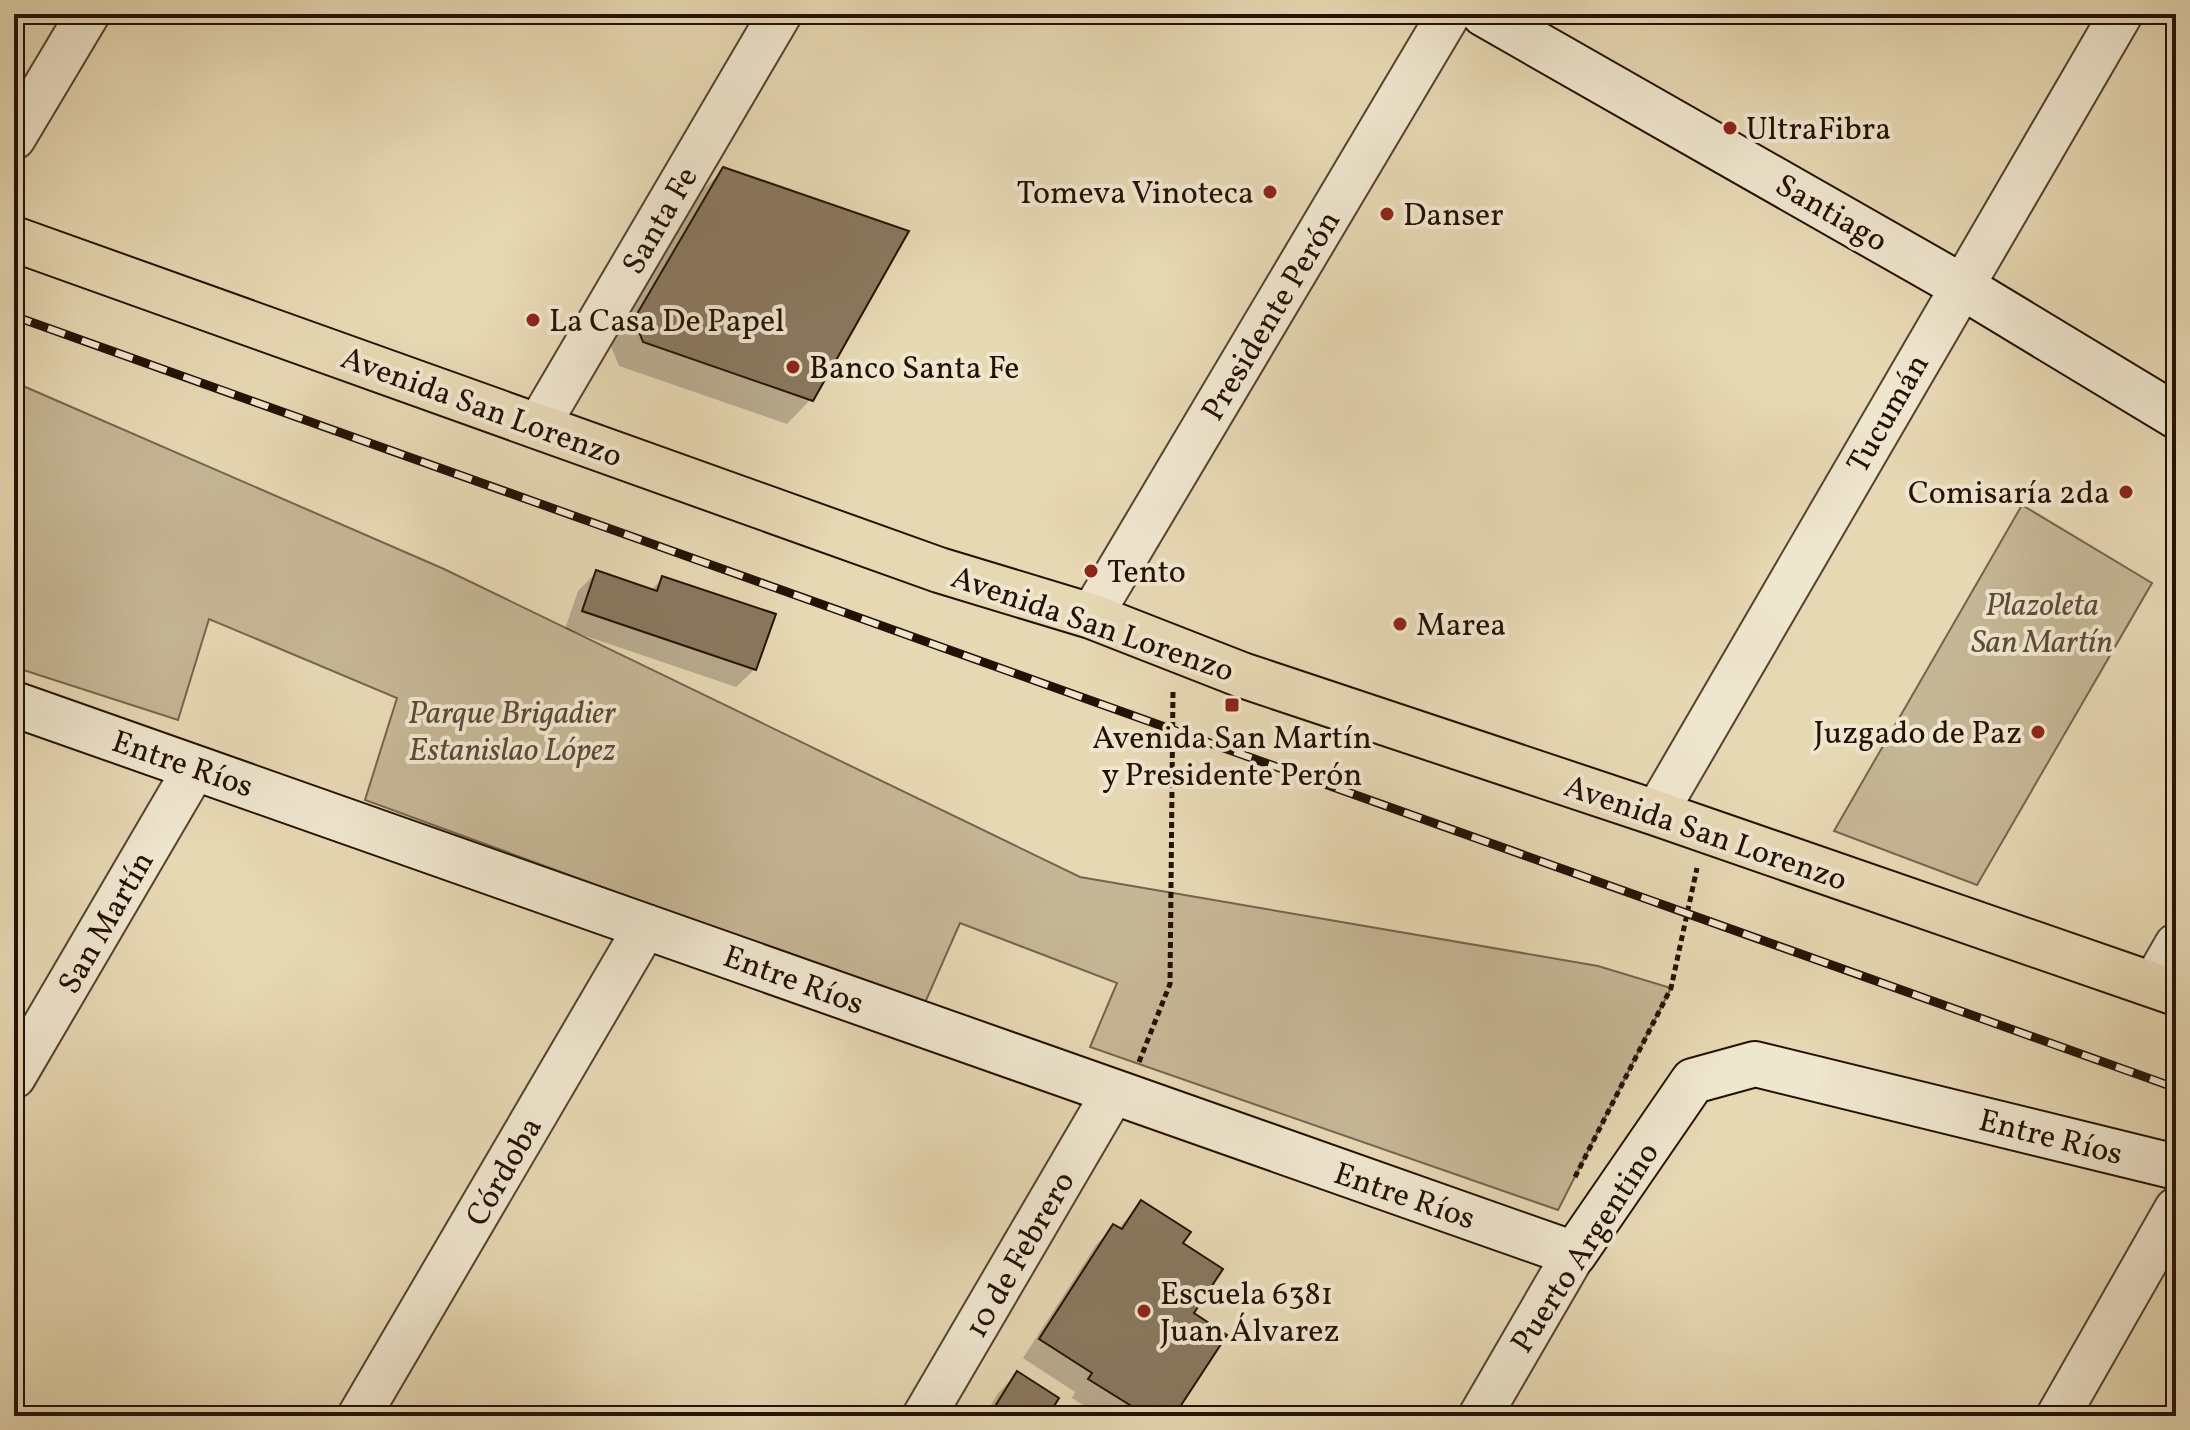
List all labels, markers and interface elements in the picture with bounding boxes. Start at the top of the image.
place label: UltraFibra [1746,109,1891,153]
marker: UltraFibra [1721,119,1739,137]
street label: Santa Fe [613,159,710,284]
street label: Santiago [1766,165,1895,264]
place label: Tomeva Vinoteca [1017,173,1254,217]
marker: Tomeva Vinoteca [1261,183,1279,201]
place label: Danser [1403,195,1504,239]
street label: Presidente Perón [1192,203,1353,430]
marker: Danser [1378,205,1396,223]
place label: La Casa De Papel [549,301,785,345]
marker: La Casa De Papel [524,311,542,329]
street label: Avenida San Lorenzo [334,337,628,480]
street label: Tucumán [1838,347,1941,482]
place label: Banco Santa Fe [809,348,1020,392]
marker: Banco Santa Fe [784,358,802,376]
place label: Comisaría 2da [1908,473,2110,517]
marker: Comisaría 2da [2117,483,2135,501]
place label: Tento [1107,552,1186,596]
street label: Avenida San Lorenzo [945,557,1239,695]
marker: Tento [1082,562,1100,580]
park label: Plazoleta San Martín [1971,585,2113,666]
place label: Marea [1416,605,1506,649]
marker: Marea [1391,615,1409,633]
park label: Parque Brigadier Estanislao López [408,693,617,774]
marker: Avenida San Martín y Presidente Perón [1223,696,1241,714]
place label: Juzgado de Paz [1813,713,2022,757]
place label: Avenida San Martín y Presidente Perón [1092,718,1372,799]
street label: Entre Ríos [105,721,259,811]
marker: Juzgado de Paz [2029,723,2047,741]
street label: Avenida San Lorenzo [1558,766,1852,904]
street label: San Martín [49,844,166,1003]
street label: Entre Ríos [716,936,869,1028]
street label: Entre Ríos [1974,1100,2127,1178]
street label: Córdoba [457,1110,555,1235]
street label: Puerto Argentino [1502,1135,1671,1363]
street label: Entre Ríos [1327,1153,1481,1243]
street label: 10 de Febrero [956,1164,1087,1347]
place label: Escuela 6381 Juan Álvarez [1160,1274,1340,1355]
marker: Escuela 6381 Juan Álvarez [1135,1302,1153,1320]

